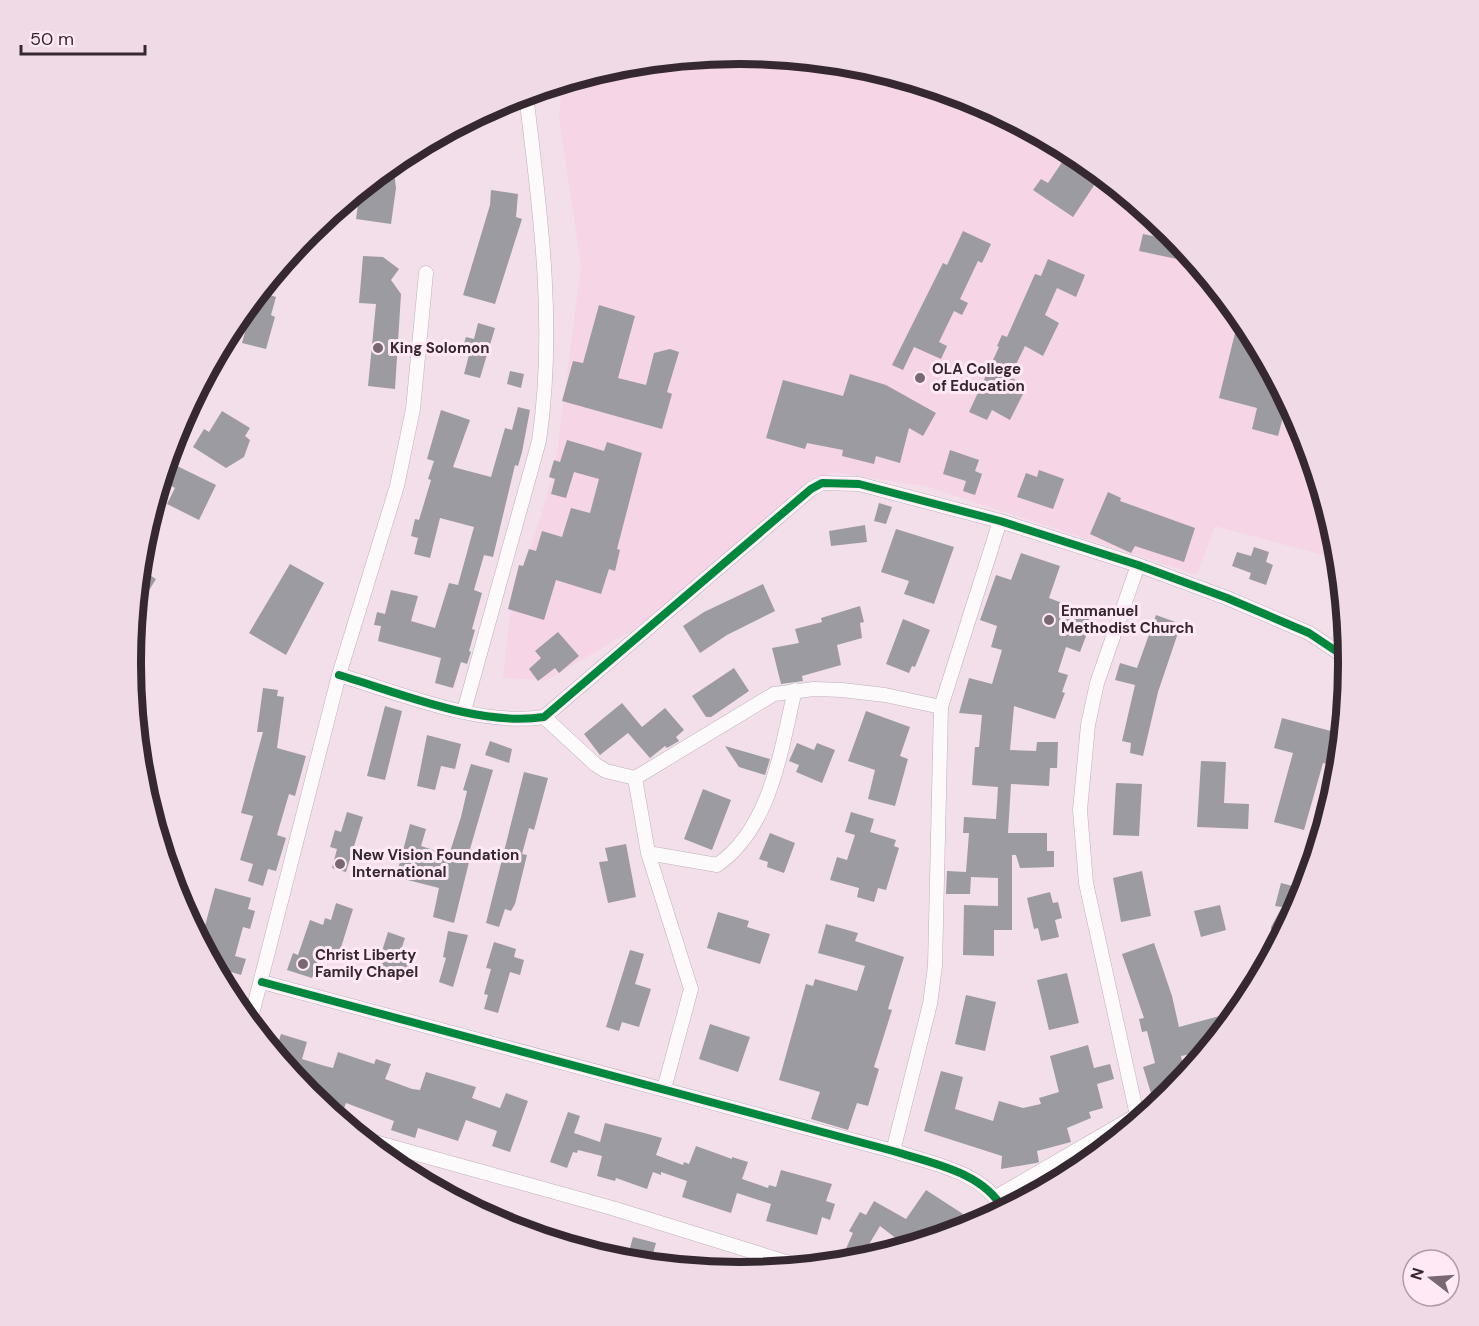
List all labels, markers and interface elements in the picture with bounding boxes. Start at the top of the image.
scale bar [21,18,146,56]
text: 50 m [30,27,74,51]
place label: King Solomon [390,338,490,358]
marker: King Solomon [371,341,385,355]
place label: OLA College of Education [932,359,1025,396]
marker: OLA College of Education [913,371,927,385]
place label: Emmanuel Methodist Church [1061,601,1194,638]
marker: Emmanuel Methodist Church [1042,613,1056,627]
place label: New Vision Foundation International [352,845,519,882]
marker: New Vision Foundation International [333,857,347,871]
place label: Christ Liberty Family Chapel [315,945,418,982]
marker: Christ Liberty Family Chapel [296,957,310,971]
north arrow [1401,1248,1461,1308]
text: N [1405,1265,1429,1282]

